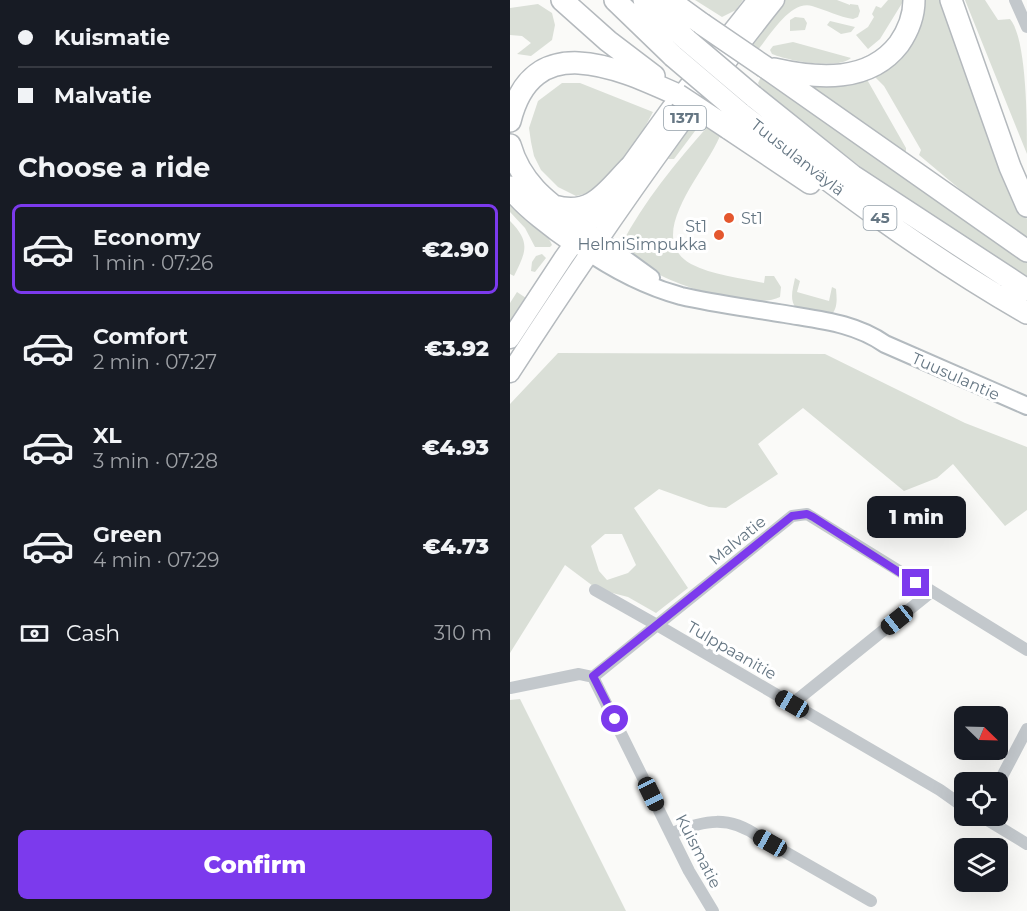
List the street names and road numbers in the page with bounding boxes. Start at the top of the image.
road number: 1371 [664,106,706,130]
street label: Tuusulanväylä [747,115,848,200]
road number: 45 [864,206,896,230]
street label: Tuusulantie [909,349,1003,404]
street label: Malvatie [705,512,769,569]
street label: Tulppaanitie [684,617,780,684]
street label: Kuismatie [672,811,725,892]

